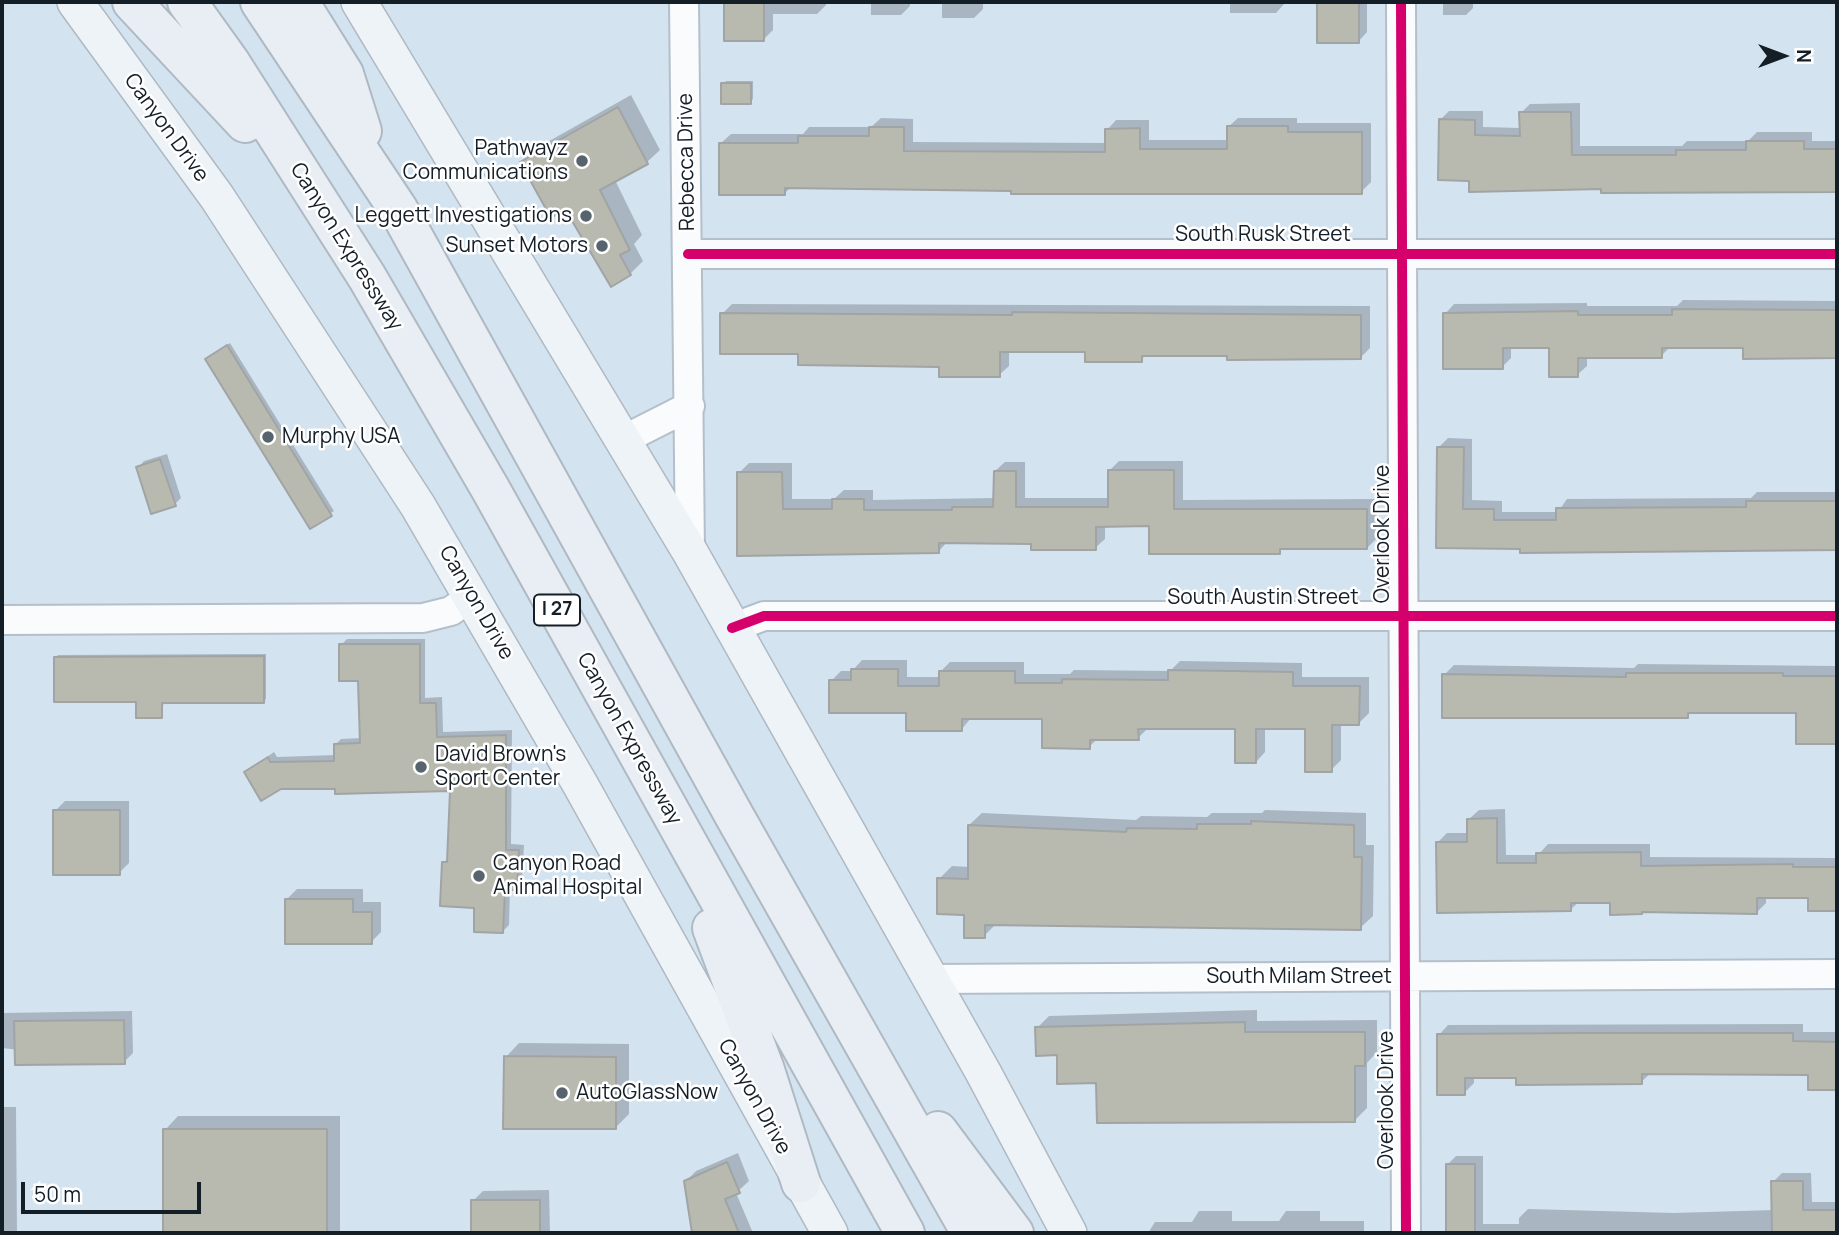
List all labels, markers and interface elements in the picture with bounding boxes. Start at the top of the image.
north arrow [1748,21,1818,91]
text: N [1791,49,1817,63]
street label: Canyon Drive [118,69,214,187]
street label: Rebecca Drive [673,93,701,231]
place label: Pathwayz Communications [403,136,568,186]
marker: Pathwayz Communications [574,153,590,169]
street label: Canyon Expressway [284,159,408,335]
place label: Leggett Investigations [355,203,572,229]
marker: Leggett Investigations [578,208,594,224]
street label: South Rusk Street [1175,222,1351,248]
place label: Sunset Motors [446,233,588,259]
marker: Sunset Motors [594,238,610,254]
place label: Murphy USA [282,424,400,450]
marker: Murphy USA [260,429,276,445]
street label: Overlook Drive [1370,465,1396,603]
street label: Canyon Drive [433,541,519,665]
street label: South Austin Street [1167,585,1359,611]
road number: I 27 [534,594,580,625]
street label: Canyon Expressway [571,649,687,829]
place label: David Brown's Sport Center [435,742,566,792]
marker: David Brown's Sport Center [413,759,429,775]
place label: Canyon Road Animal Hospital [493,851,642,901]
marker: Canyon Road Animal Hospital [471,868,487,884]
street label: South Milam Street [1206,964,1392,990]
street label: Overlook Drive [1374,1031,1400,1169]
street label: Canyon Drive [712,1035,796,1159]
place label: AutoGlassNow [576,1080,718,1106]
marker: AutoGlassNow [554,1085,570,1101]
scale bar [24,1168,205,1212]
text: 50 m [34,1180,81,1208]

